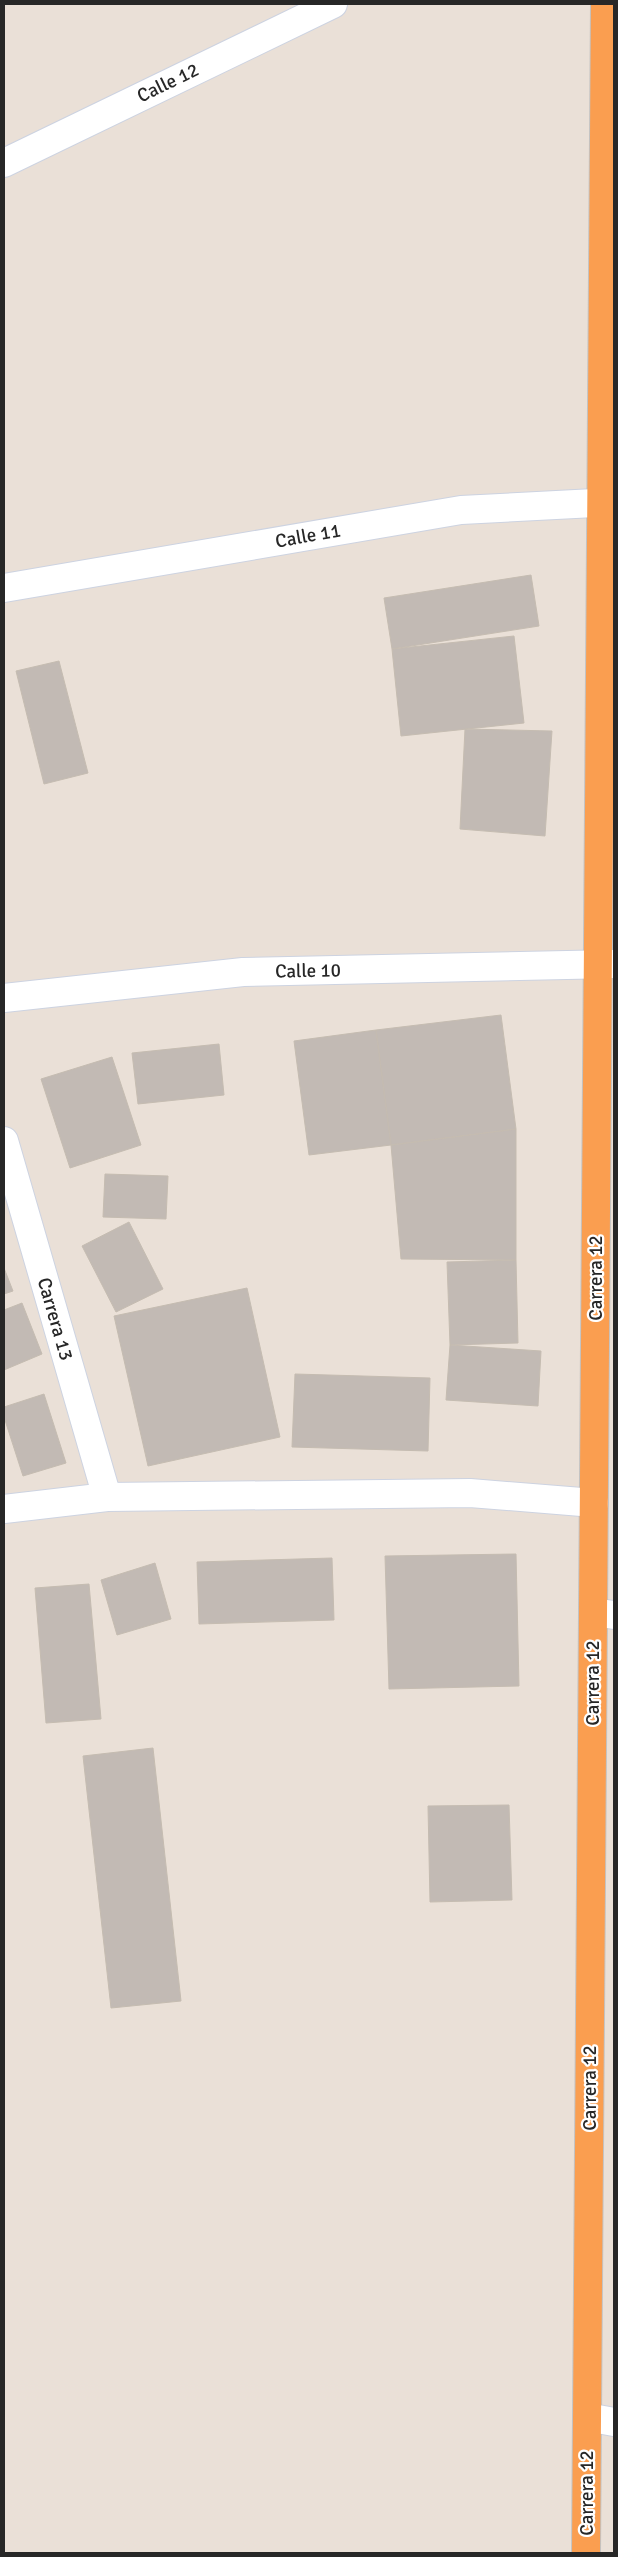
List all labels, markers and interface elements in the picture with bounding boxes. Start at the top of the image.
street label: Calle 12 [133,58,203,108]
street label: Calle 11 [273,518,343,554]
street label: Calle 10 [275,958,341,984]
street label: Carrera 12 [584,1235,608,1321]
street label: Carrera 13 [32,1275,78,1363]
street label: Carrera 12 [581,1640,605,1726]
street label: Carrera 12 [578,2045,602,2131]
street label: Carrera 12 [575,2450,599,2536]

